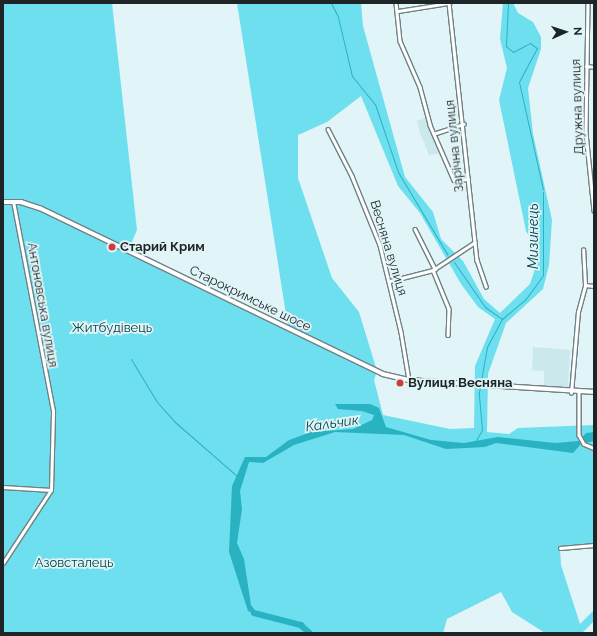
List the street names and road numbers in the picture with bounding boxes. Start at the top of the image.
street label: Дружна вулиця [569,59,587,155]
street label: Зарічна вулиця [442,99,468,193]
street label: Весняна вулиця [366,198,410,298]
street label: Антоновська вулиця [23,241,61,369]
street label: Старокримське шосе [187,263,313,335]

